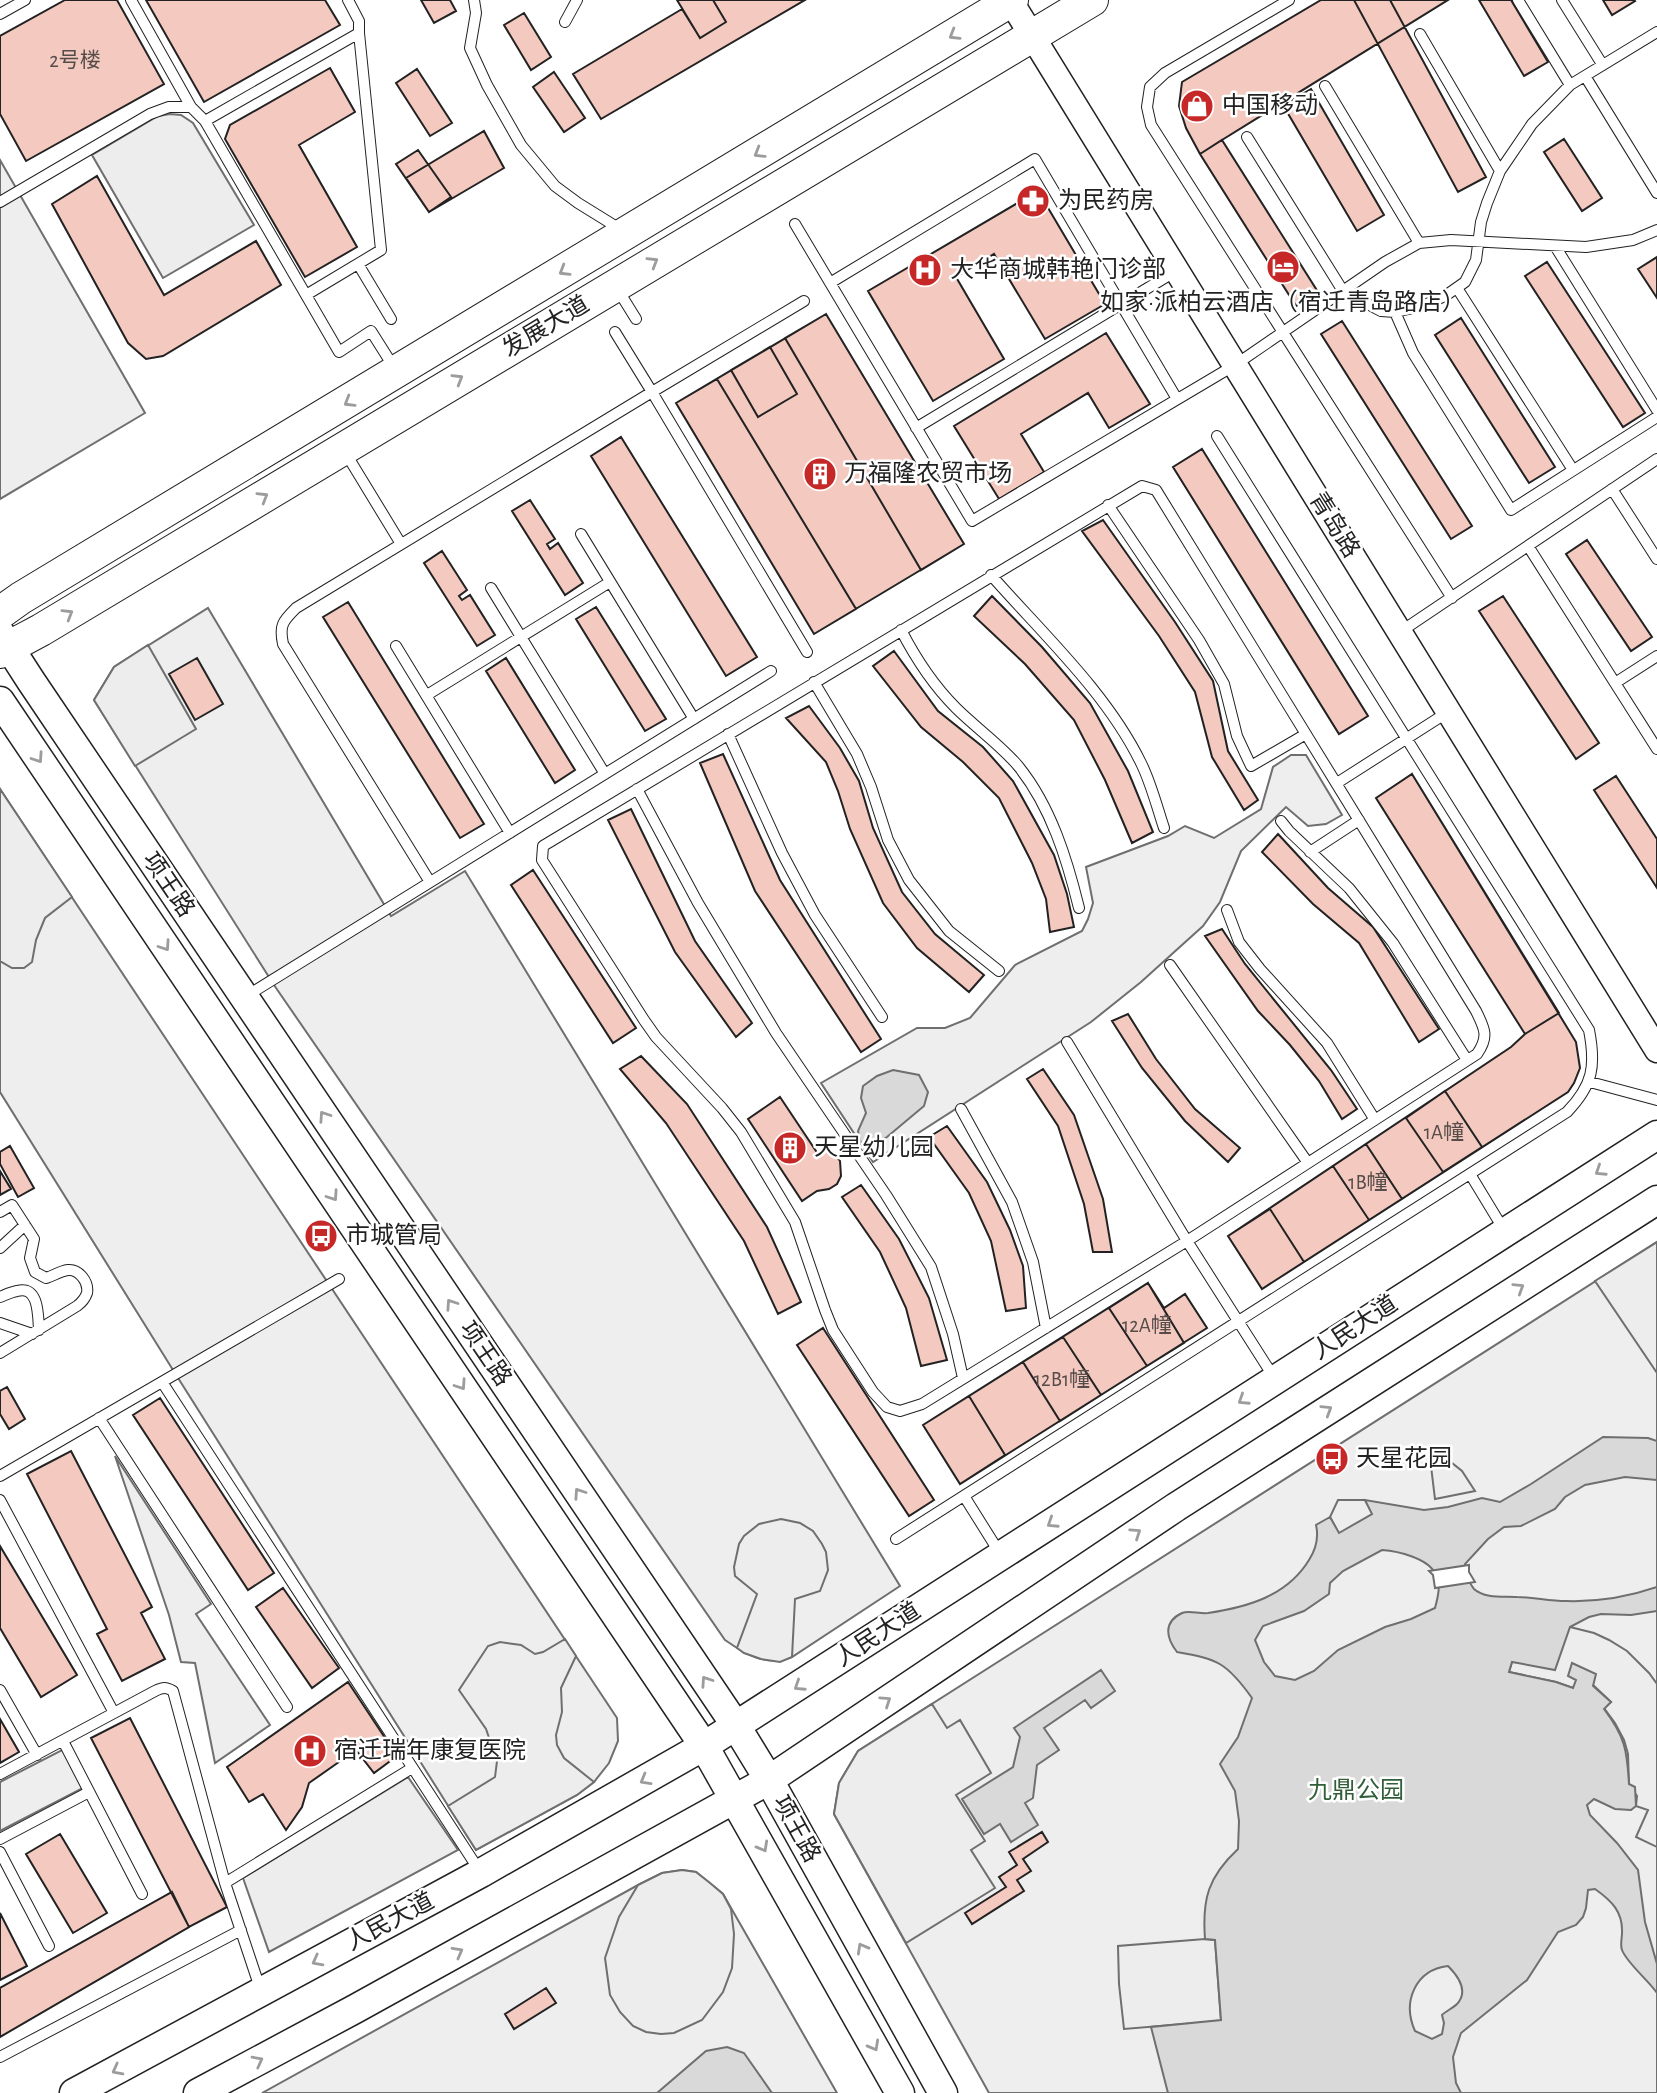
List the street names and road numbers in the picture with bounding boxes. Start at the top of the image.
street label: 发展大道 [498,290,593,362]
street label: 青岛路 [1305,487,1365,562]
street label: 项王路 [138,847,200,922]
street label: 人民大道 [1307,1290,1402,1364]
street label: 项王路 [455,1316,517,1391]
street label: 人民大道 [830,1597,925,1671]
street label: 项王路 [768,1791,826,1866]
street label: 人民大道 [341,1887,438,1955]

